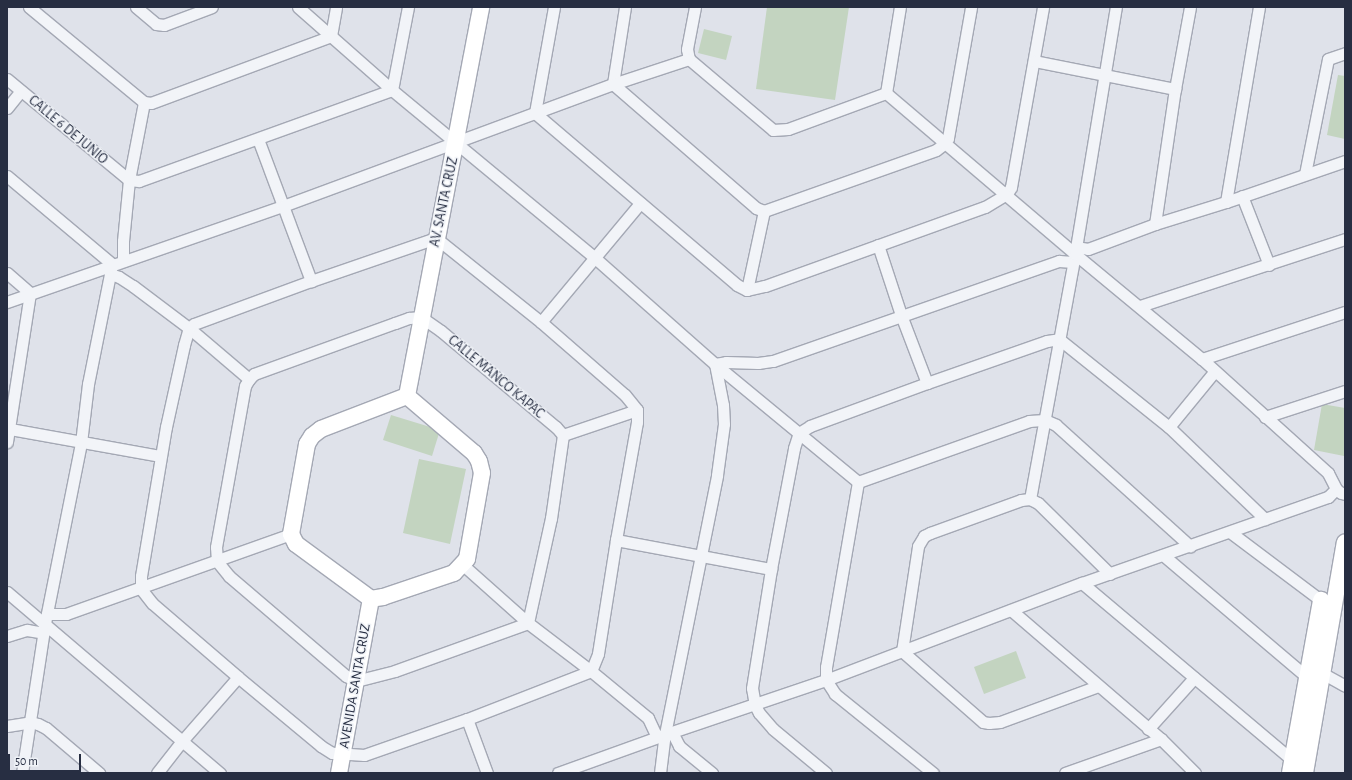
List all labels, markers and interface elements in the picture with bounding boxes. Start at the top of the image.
street label: CALLE 6 DE JUNIO [25,92,111,168]
street label: AV. SANTA CRUZ [426,156,462,248]
street label: CALLE MANCO KAPAC [444,332,548,422]
street label: AVENIDA SANTA CRUZ [336,622,374,750]
scale bar [10,746,83,772]
text: 50 m [15,755,38,767]

